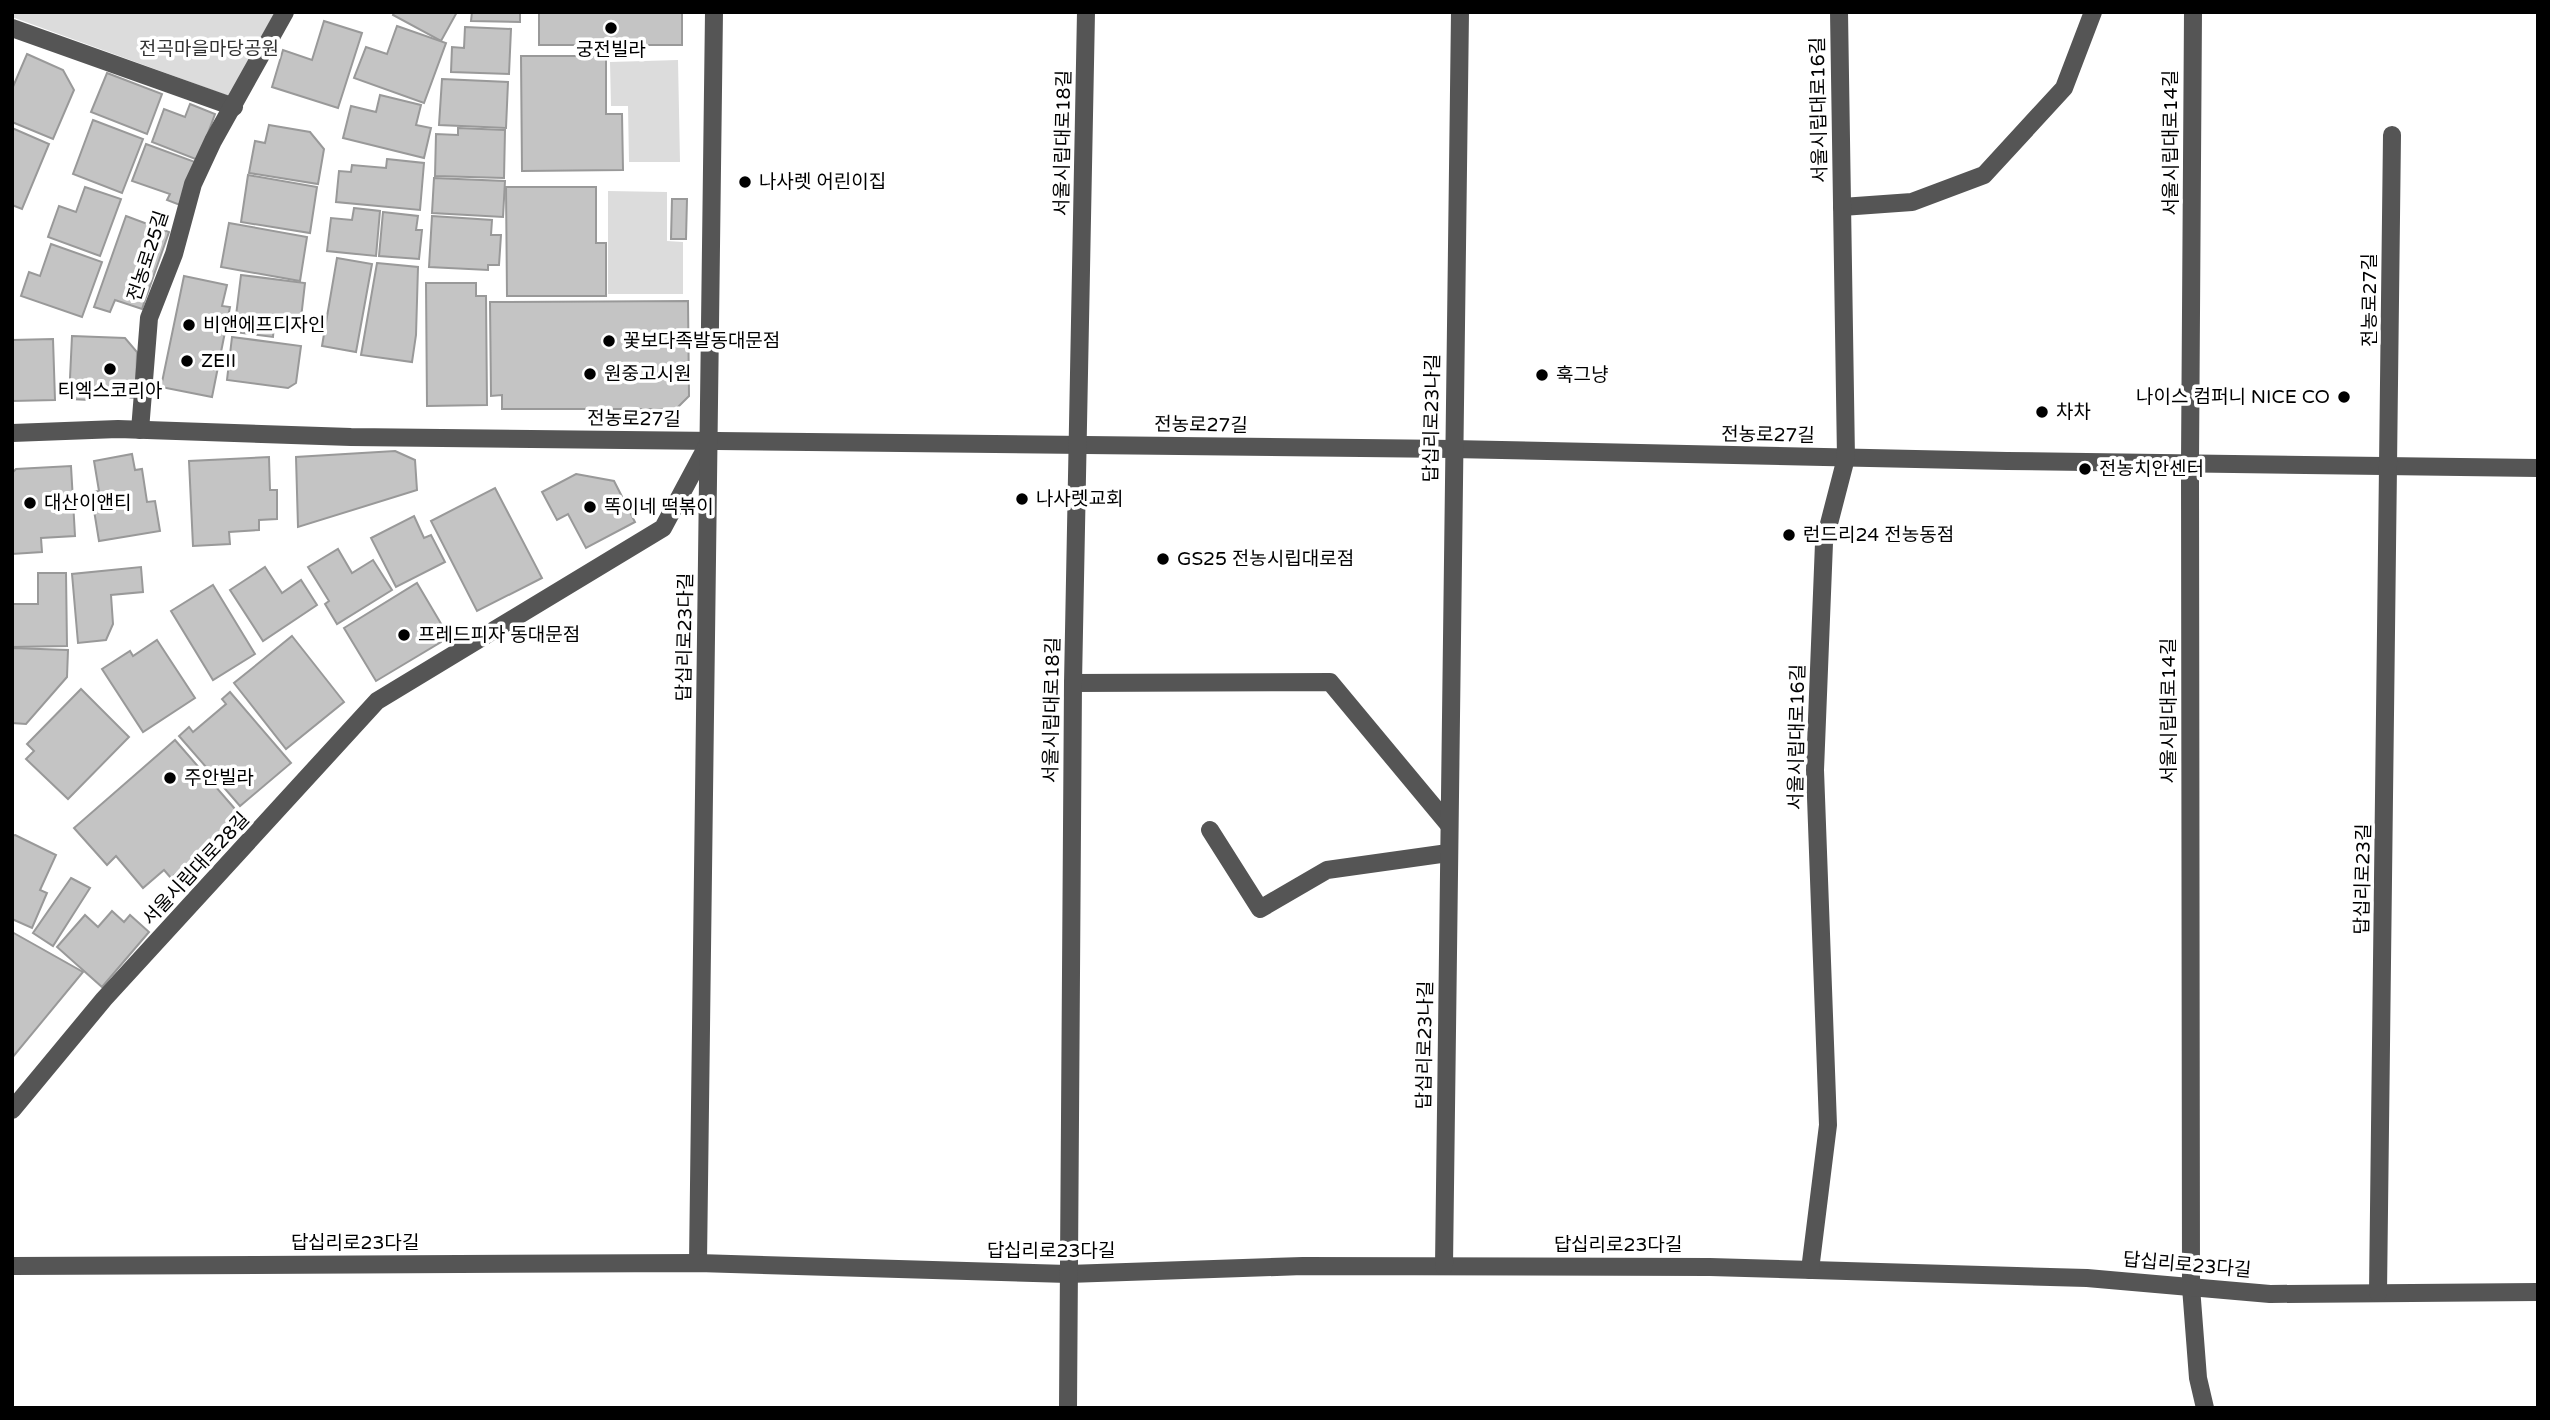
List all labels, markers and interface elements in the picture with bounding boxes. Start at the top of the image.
marker: 궁전빌라 [603,20,619,36]
street label: 서울시립대로16길 [1807,37,1831,183]
park label: 전곡마을마당공원 [139,38,279,60]
place label: 궁전빌라 [576,39,646,61]
street label: 서울시립대로18길 [1051,70,1075,216]
street label: 서울시립대로14길 [2160,70,2182,216]
place label: 나사렛 어린이집 [759,171,886,193]
marker: 나사렛 어린이집 [737,174,753,190]
street label: 전농로25길 [123,208,173,304]
street label: 전농로27길 [2359,253,2381,347]
place label: 비앤에프디자인 [203,314,325,336]
marker: 비앤에프디자인 [181,317,197,333]
place label: 꽃보다족발동대문점 [623,330,780,352]
marker: 꽃보다족발동대문점 [601,333,617,349]
place label: ZEII [201,350,236,372]
marker: ZEII [179,353,195,369]
street label: 답십리로23나길 [1420,353,1444,483]
marker: 티엑스코리아 [102,361,118,377]
place label: 원중고시원 [604,363,691,385]
place label: 훅그냥 [1556,364,1608,386]
marker: 원중고시원 [582,366,598,382]
marker: 훅그냥 [1534,367,1550,383]
place label: 티엑스코리아 [58,380,162,402]
place label: 나이스 컴퍼니 NICE CO [2136,386,2330,408]
marker: 나이스 컴퍼니 NICE CO [2336,389,2352,405]
place label: 차차 [2056,401,2091,423]
marker: 차차 [2034,404,2050,420]
street label: 전농로27길 [587,407,681,431]
street label: 전농로27길 [1154,413,1248,437]
street label: 전농로27길 [1721,423,1815,447]
place label: 전농치안센터 [2099,458,2204,480]
marker: 전농치안센터 [2077,461,2093,477]
place label: 나사렛교회 [1036,488,1123,510]
marker: 나사렛교회 [1014,491,1030,507]
place label: 대산이앤티 [44,492,131,514]
marker: 대산이앤티 [22,495,38,511]
place label: 똑이네 떡볶이 [604,496,714,518]
marker: 똑이네 떡볶이 [582,499,598,515]
place label: 런드리24 전농동점 [1803,524,1954,546]
marker: 런드리24 전농동점 [1781,527,1797,543]
place label: GS25 전농시립대로점 [1177,548,1354,570]
marker: GS25 전농시립대로점 [1155,551,1171,567]
street label: 답십리로23다길 [673,572,697,702]
place label: 프레드피자 동대문점 [418,624,580,646]
marker: 프레드피자 동대문점 [396,627,412,643]
street label: 서울시립대로18길 [1040,637,1064,783]
street label: 서울시립대로14길 [2158,638,2180,784]
street label: 서울시립대로16길 [1785,664,1809,810]
place label: 주안빌라 [184,767,254,789]
marker: 주안빌라 [162,770,178,786]
street label: 서울시립대로28길 [138,808,254,930]
street label: 답십리로23길 [2351,823,2375,935]
street label: 답십리로23나길 [1413,980,1437,1110]
street label: 답십리로23다길 [291,1232,419,1254]
street label: 답십리로23다길 [1554,1234,1682,1256]
street label: 답십리로23다길 [987,1240,1115,1262]
street label: 답십리로23다길 [2122,1248,2252,1282]

